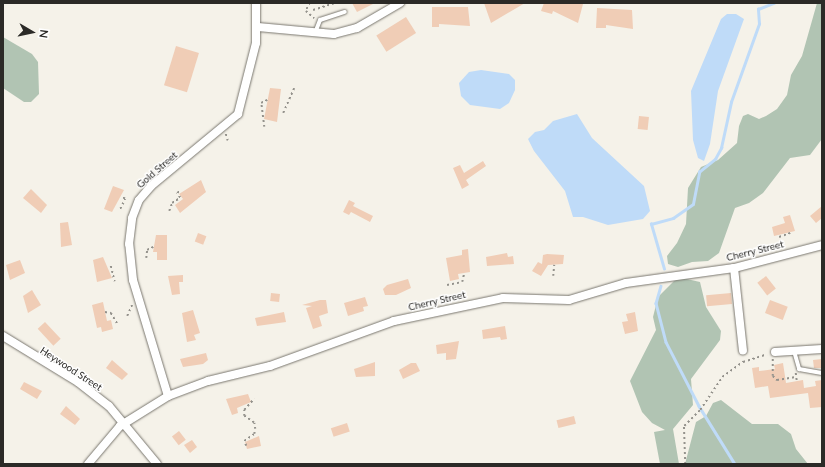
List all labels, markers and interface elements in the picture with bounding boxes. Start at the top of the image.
north arrow [12,12,52,52]
text: N [37,29,51,39]
street label: Gold Street [134,149,180,191]
street label: Cherry Street [725,238,785,264]
street label: Cherry Street [407,289,467,313]
street label: Heywood Street [38,345,104,393]

